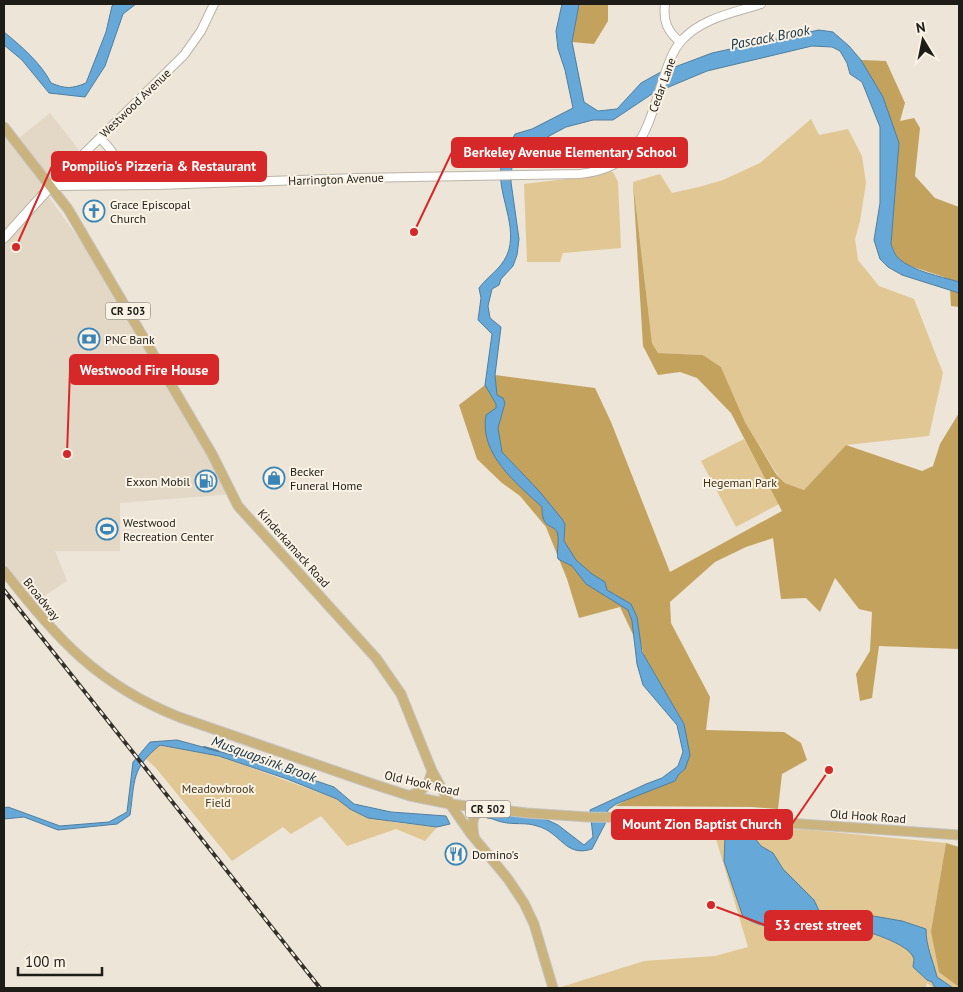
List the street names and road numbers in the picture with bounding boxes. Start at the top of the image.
street label: Cedar Lane [645,56,679,114]
street label: Westwood Avenue [96,65,174,141]
street label: Harrington Avenue [288,170,384,188]
road number: CR 503 [106,302,150,320]
street label: Kinderkamack Road [255,506,333,590]
street label: Broadway [20,575,64,624]
street label: Old Hook Road [383,767,461,799]
road number: CR 502 [466,801,510,818]
street label: Old Hook Road [829,806,907,826]

